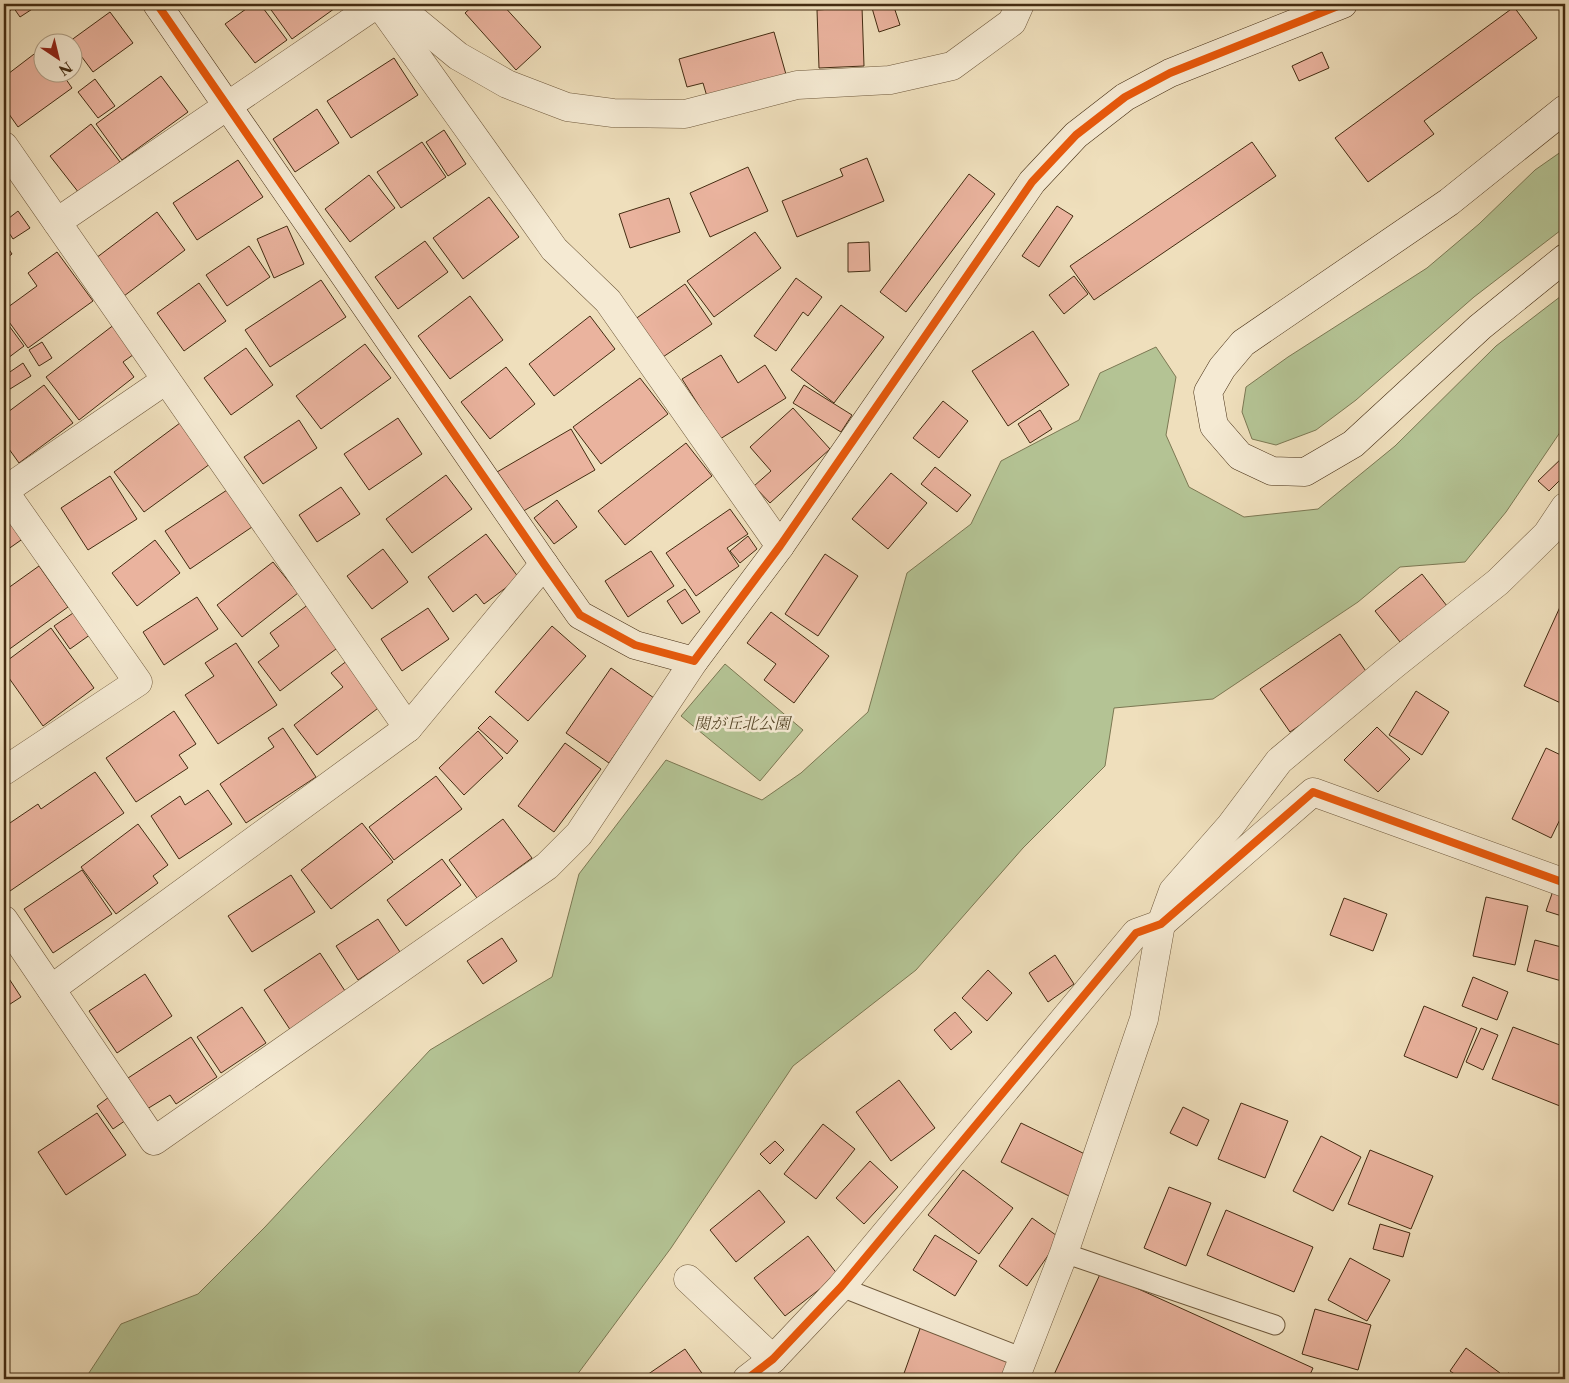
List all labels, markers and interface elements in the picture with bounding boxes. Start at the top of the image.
north arrow [32,32,82,82]
text: N [55,58,76,80]
park label: 関が丘北公園 [694,713,793,733]

